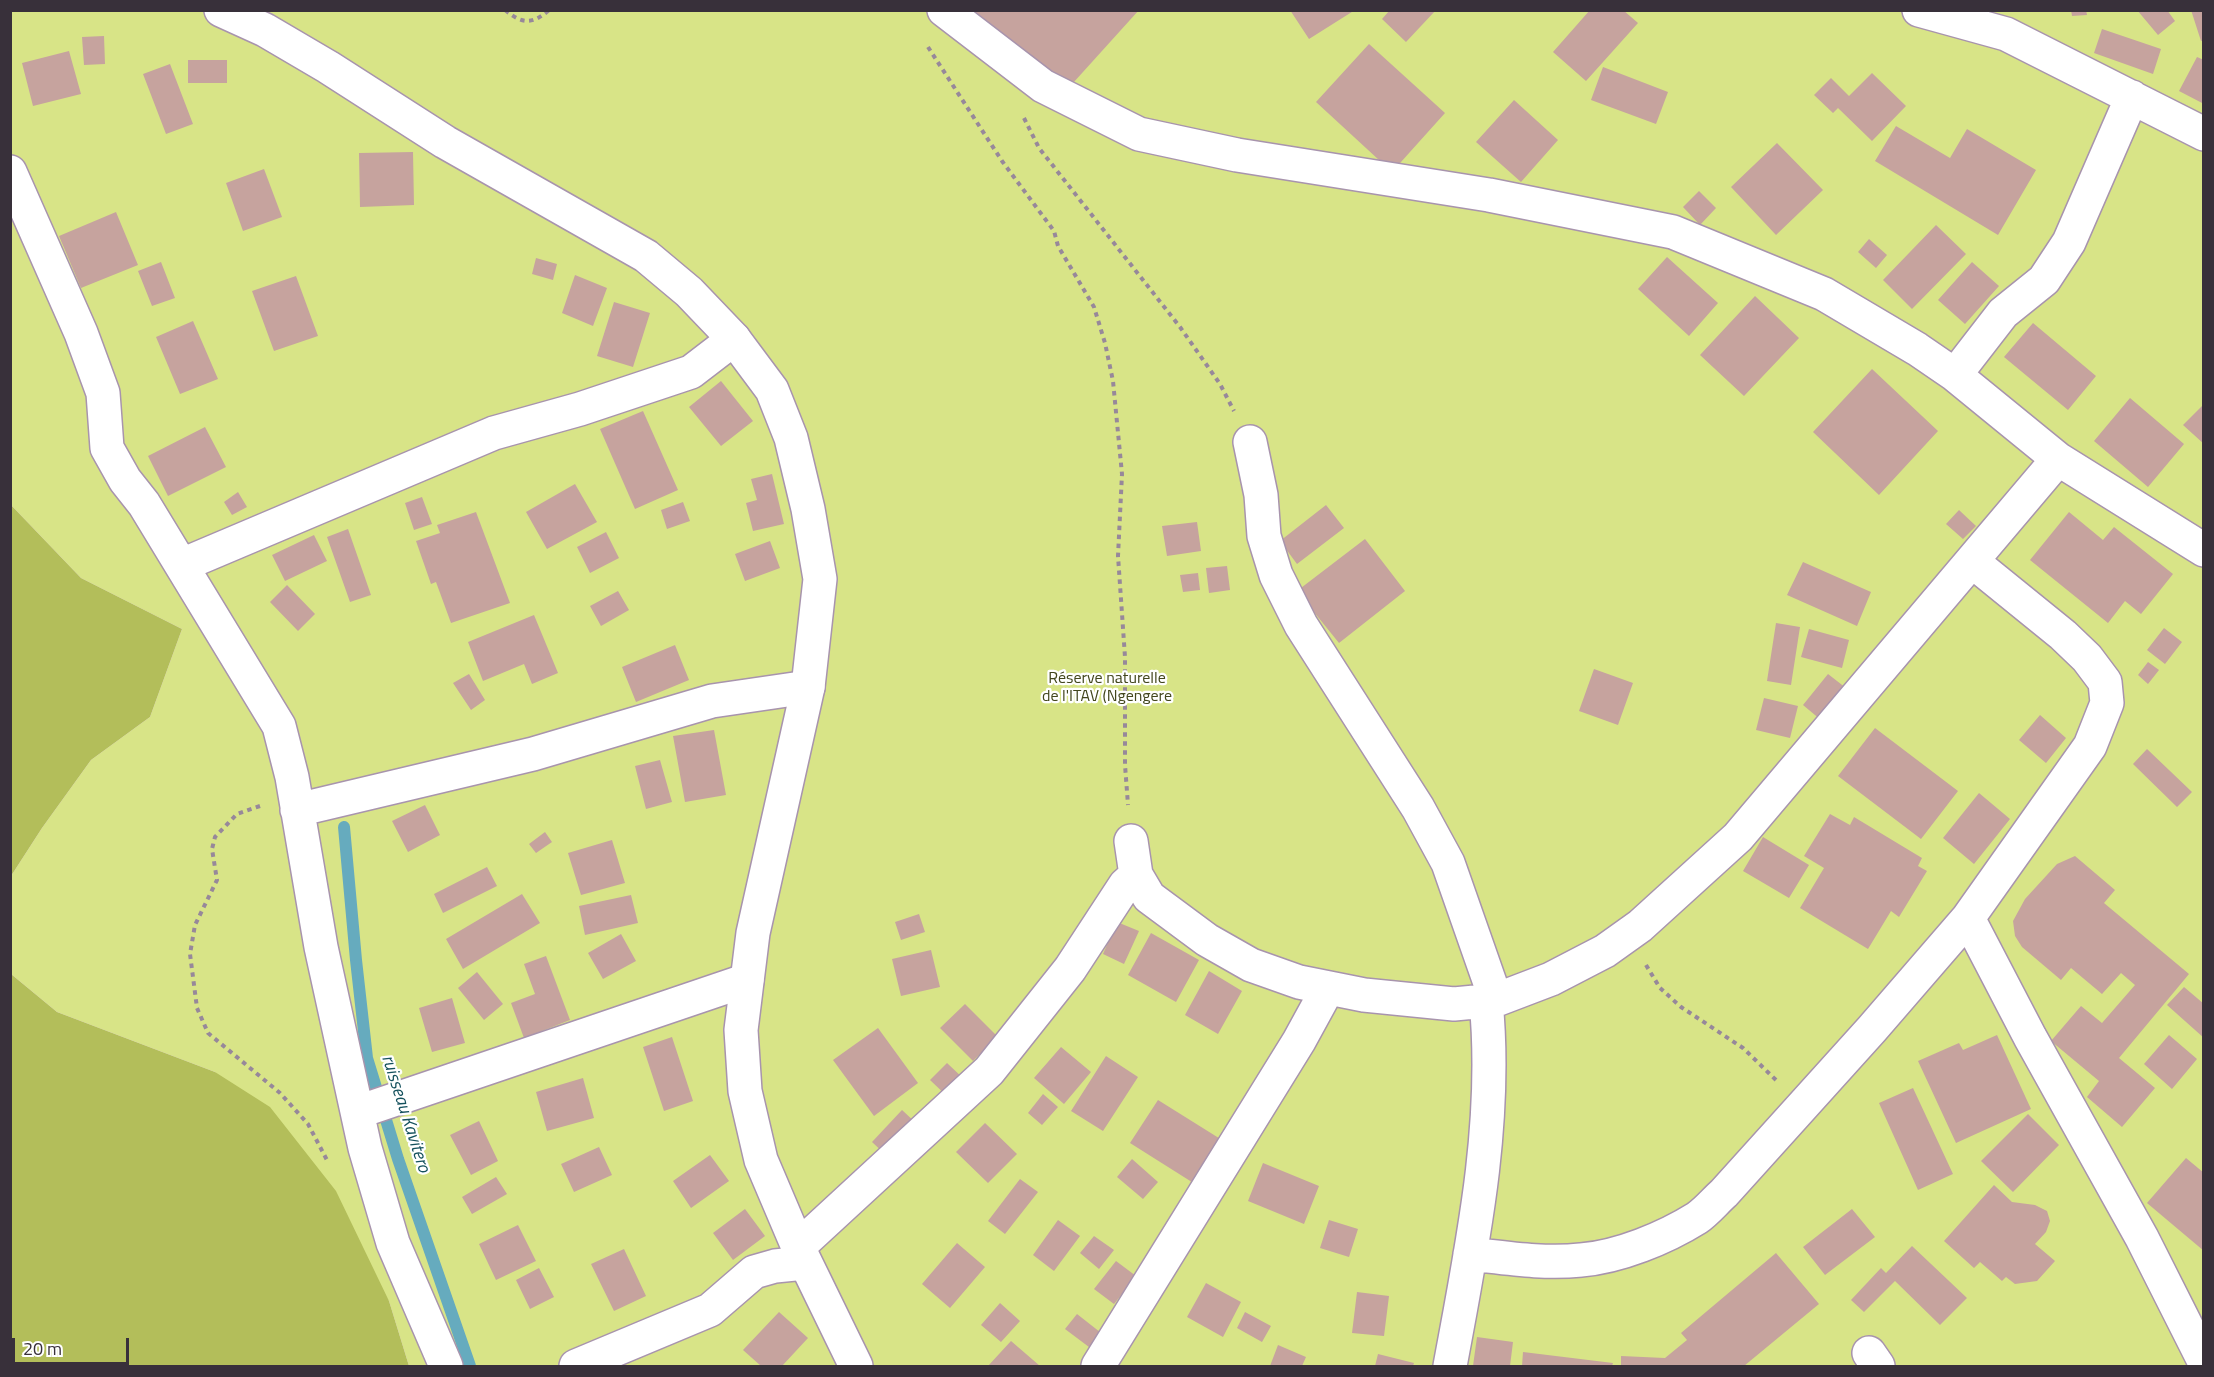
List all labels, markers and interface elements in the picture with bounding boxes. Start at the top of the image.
park label: Réserve naturelle de l'ITAV (Ngengere [1042,669,1172,707]
water label: ruisseau Kavitero [376,1052,434,1176]
scale bar [15,1326,132,1364]
text: 20 m [23,1335,62,1362]

